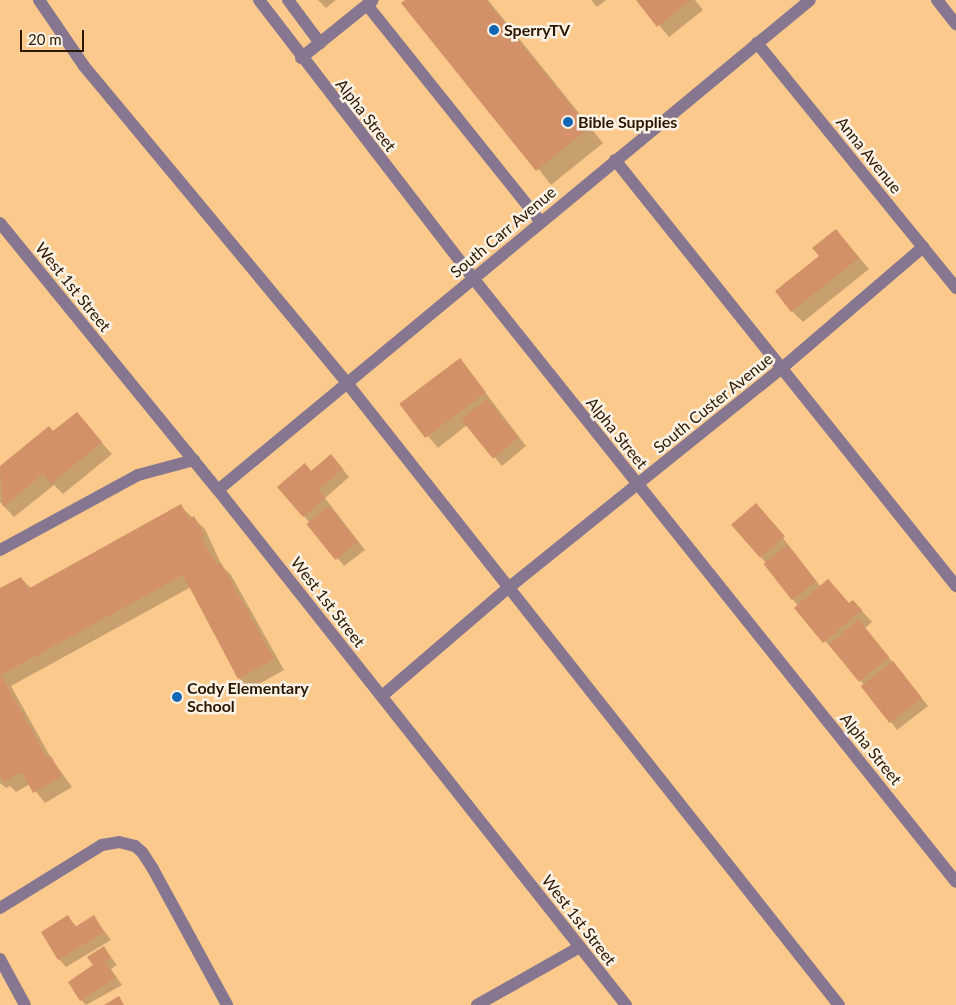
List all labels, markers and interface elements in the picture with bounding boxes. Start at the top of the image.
scale bar [22,20,86,52]
place label: SperryTV [504,20,570,40]
marker: SperryTV [488,24,500,36]
text: 20 m [28,30,62,48]
street label: Alpha Street [332,75,400,155]
place label: Bible Supplies [578,112,677,132]
street label: Anna Avenue [832,113,906,197]
marker: Bible Supplies [562,116,574,128]
street label: South Carr Avenue [446,182,560,282]
street label: West 1st Street [31,239,115,335]
street label: South Custer Avenue [649,349,777,457]
street label: Alpha Street [582,393,652,473]
street label: West 1st Street [287,553,369,651]
place label: Cody Elementary School [187,678,309,716]
marker: Cody Elementary School [171,691,183,703]
street label: Alpha Street [836,709,906,789]
street label: West 1st Street [538,871,620,969]

